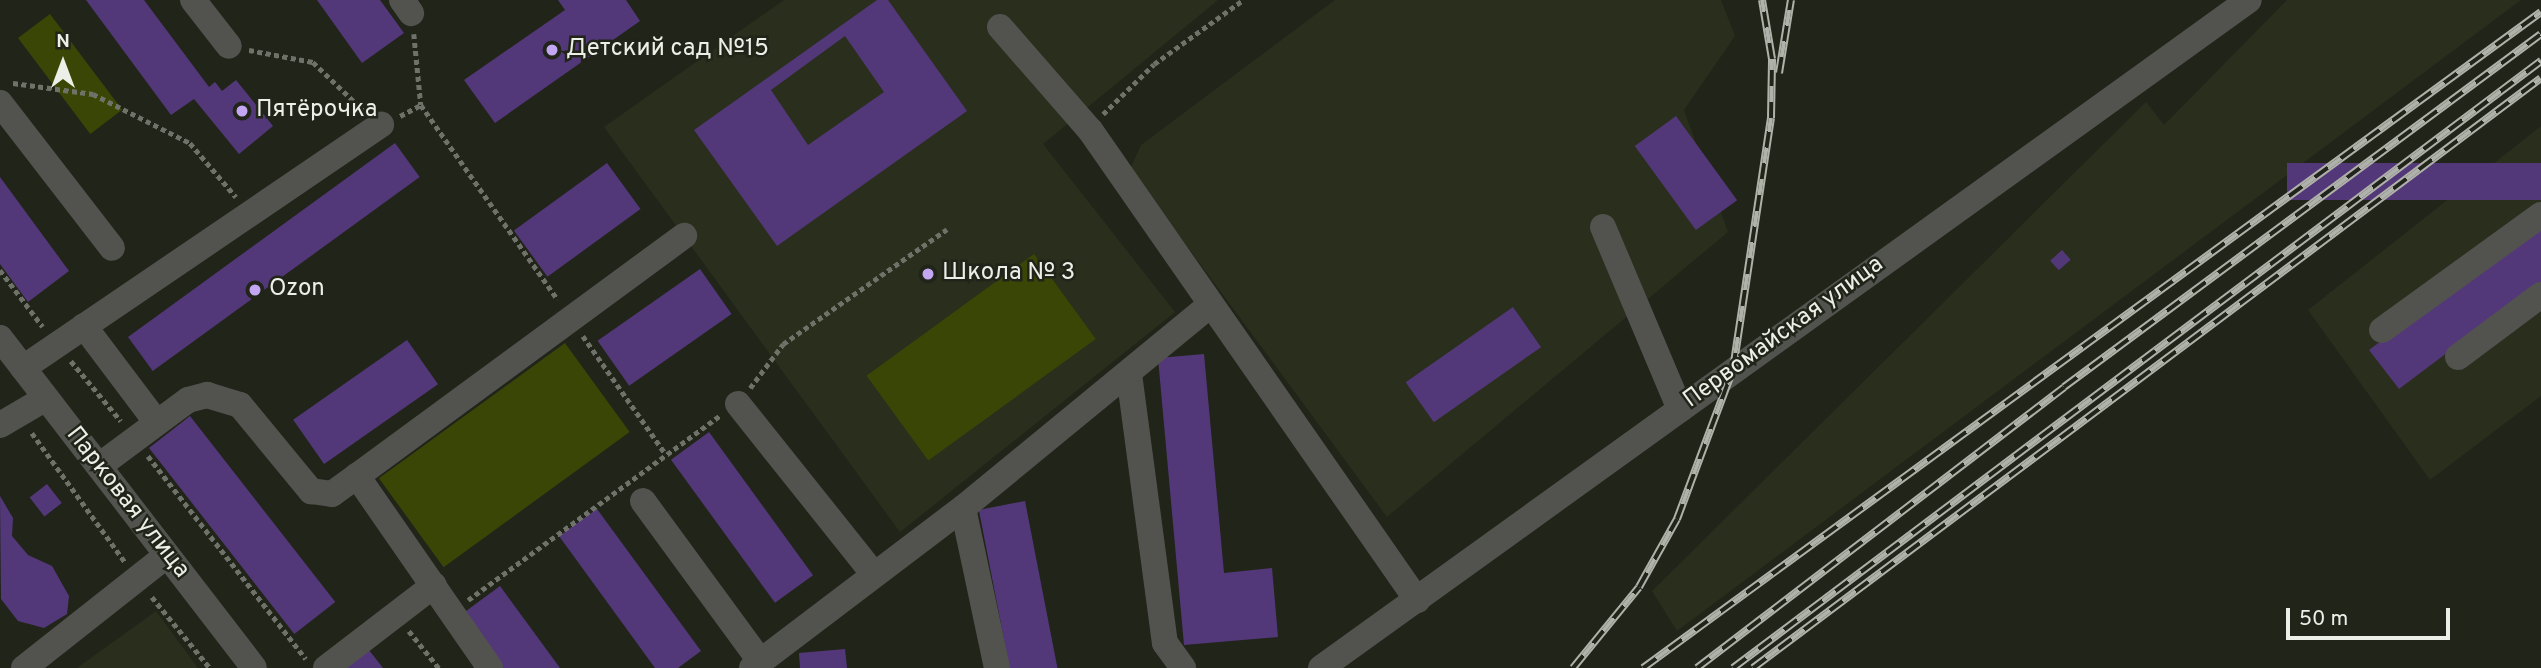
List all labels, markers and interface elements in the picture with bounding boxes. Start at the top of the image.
north arrow [28,28,98,98]
text: N [56,30,70,54]
place label: Детский сад №15 [566,36,769,64]
marker: Детский сад №15 [544,42,560,58]
place label: Пятёрочка [256,97,377,125]
marker: Пятёрочка [234,103,250,119]
street label: Первомайская улица [1678,251,1890,415]
place label: Школа № 3 [942,260,1075,288]
marker: Школа № 3 [920,266,936,282]
place label: Ozon [269,276,325,304]
marker: Ozon [247,282,263,298]
street label: Парковая улица [59,422,195,584]
scale bar [2289,594,2454,638]
text: 50 m [2299,606,2348,633]

